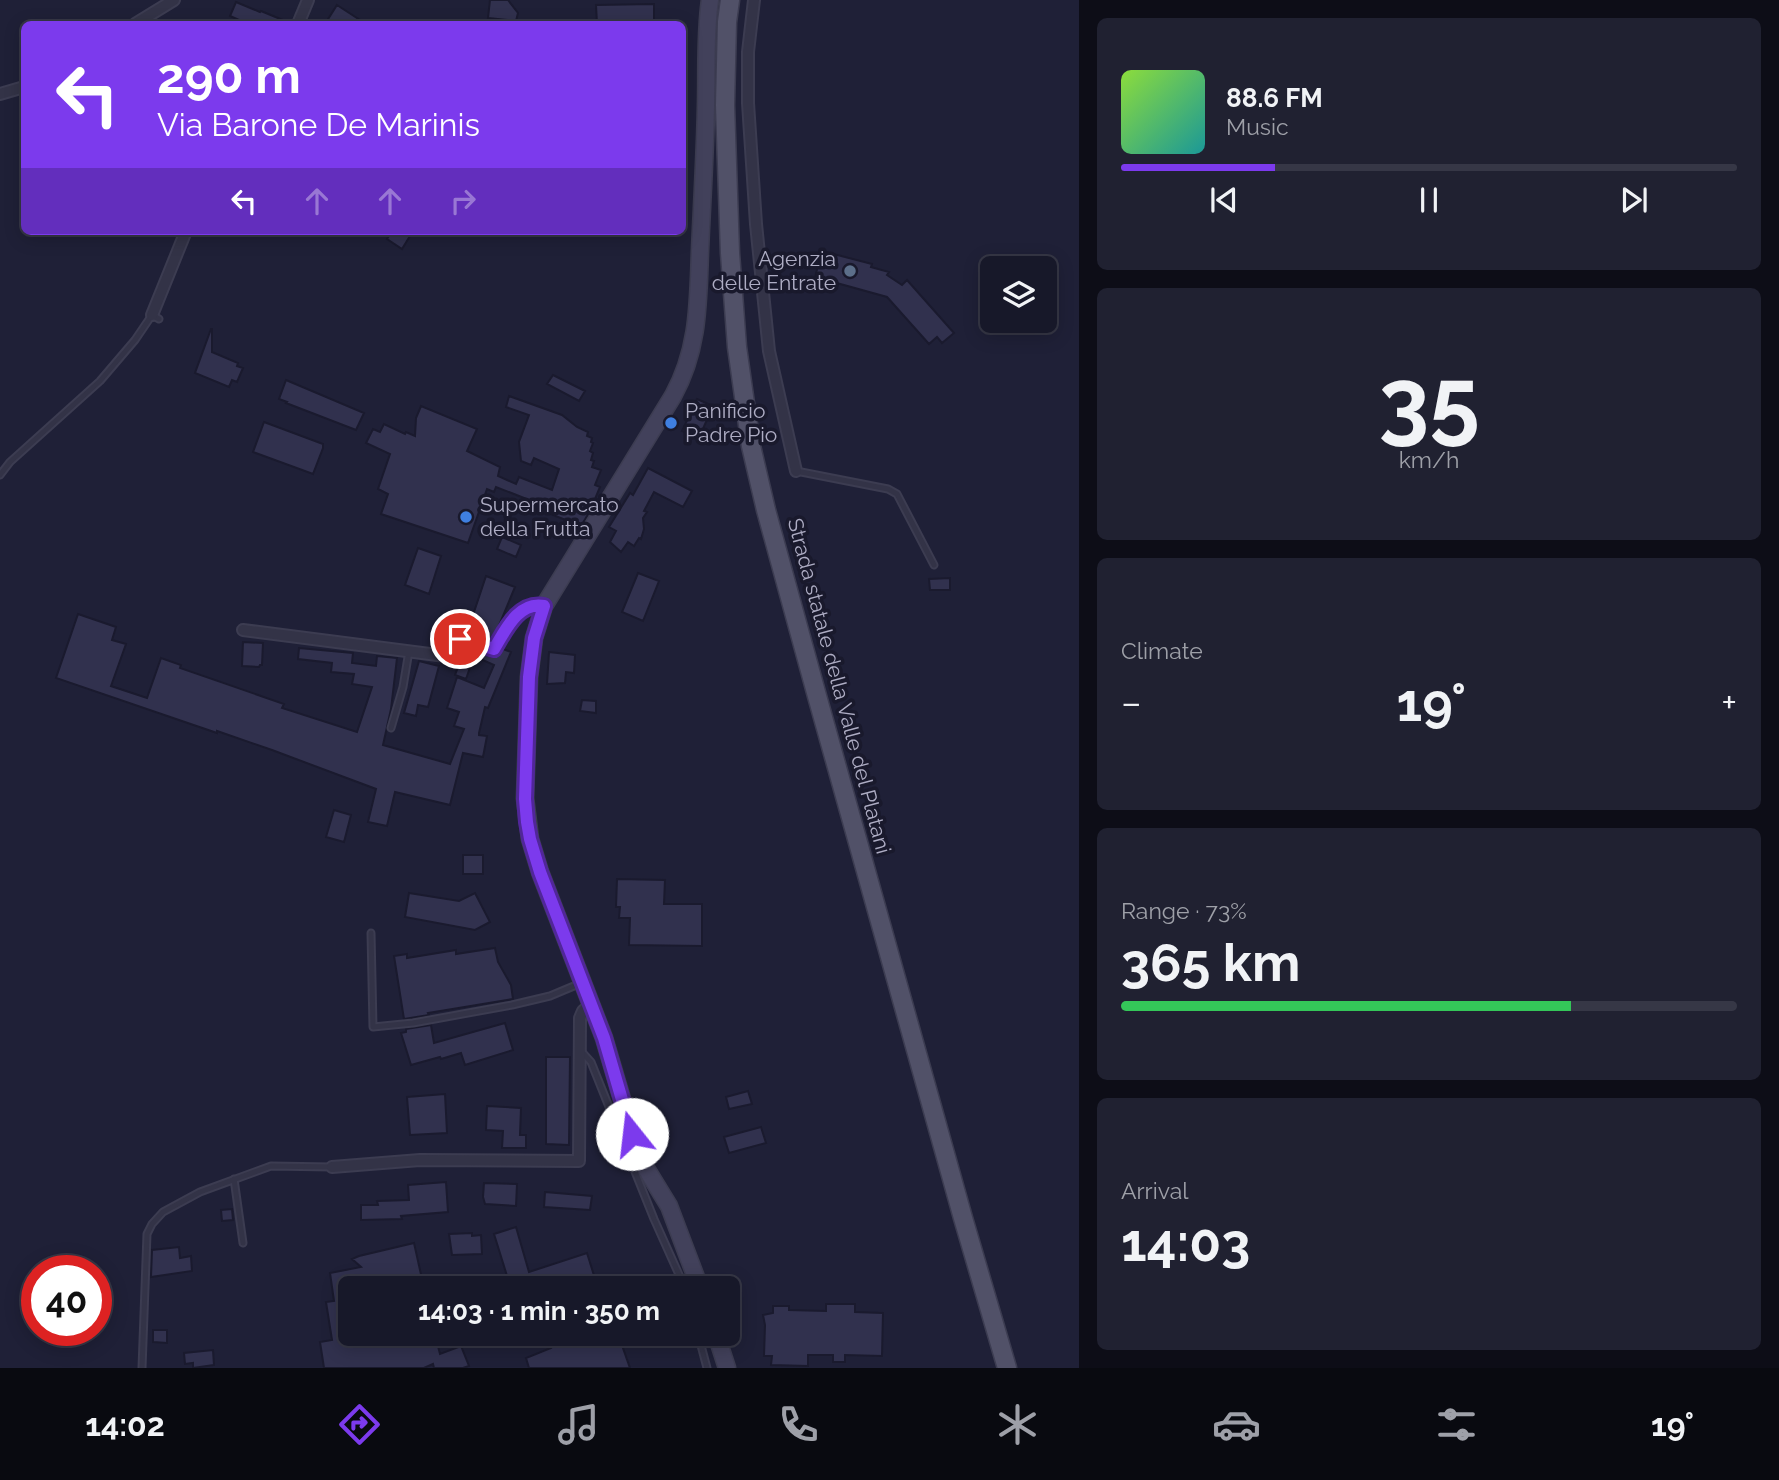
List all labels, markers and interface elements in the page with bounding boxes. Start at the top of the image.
text: 290 m [157,47,301,104]
icon: left [42,49,133,140]
text: 88.6 FM [1226,83,1323,113]
text: Via Barone De Marinis [157,106,480,143]
text: Music [1226,113,1289,140]
icon: previous [1205,181,1243,219]
icon: pause [1410,181,1448,219]
icon: next [1615,181,1653,219]
icon: left [225,182,263,220]
icon: ahead [298,182,336,220]
icon: ahead [371,182,409,220]
icon: right [444,182,482,220]
place label: Agenzia delle Entrate [712,246,836,295]
map controls [980,256,1057,333]
button: layers [980,256,1057,333]
marker: Agenzia delle Entrate [842,263,858,279]
text: 35 [1378,347,1480,454]
place label: Panificio Padre Pio [685,398,777,447]
marker: Panificio Padre Pio [663,415,679,431]
text: km/h [1399,446,1459,473]
place label: Supermercato della Frutta [480,492,619,541]
marker: Supermercato della Frutta [458,509,474,525]
street label: Strada statale della Valle del Platani [783,515,896,856]
pin [430,609,490,669]
icon: arrive [441,620,479,658]
text: Climate [1121,637,1203,664]
text: 19° [1397,672,1466,733]
text: − [1121,680,1141,725]
text: + [1721,680,1737,725]
text: Range · 73% [1121,897,1247,924]
text: 365 km [1121,932,1300,993]
position arrow [595,1097,669,1171]
text: Arrival [1121,1177,1188,1204]
text: 14:03 [1121,1212,1250,1273]
speed limit sign: 40 [21,1255,112,1346]
text: 14:03 · 1 min · 350 m [418,1296,660,1326]
icon: directions [335,1400,384,1449]
icon: music [554,1400,603,1449]
icon: phone [774,1400,823,1449]
icon: climate [993,1400,1042,1449]
icon: car [1212,1400,1261,1449]
icon: filters [1432,1400,1481,1449]
text: 14:02 [85,1406,165,1443]
text: 19° [1651,1406,1694,1443]

